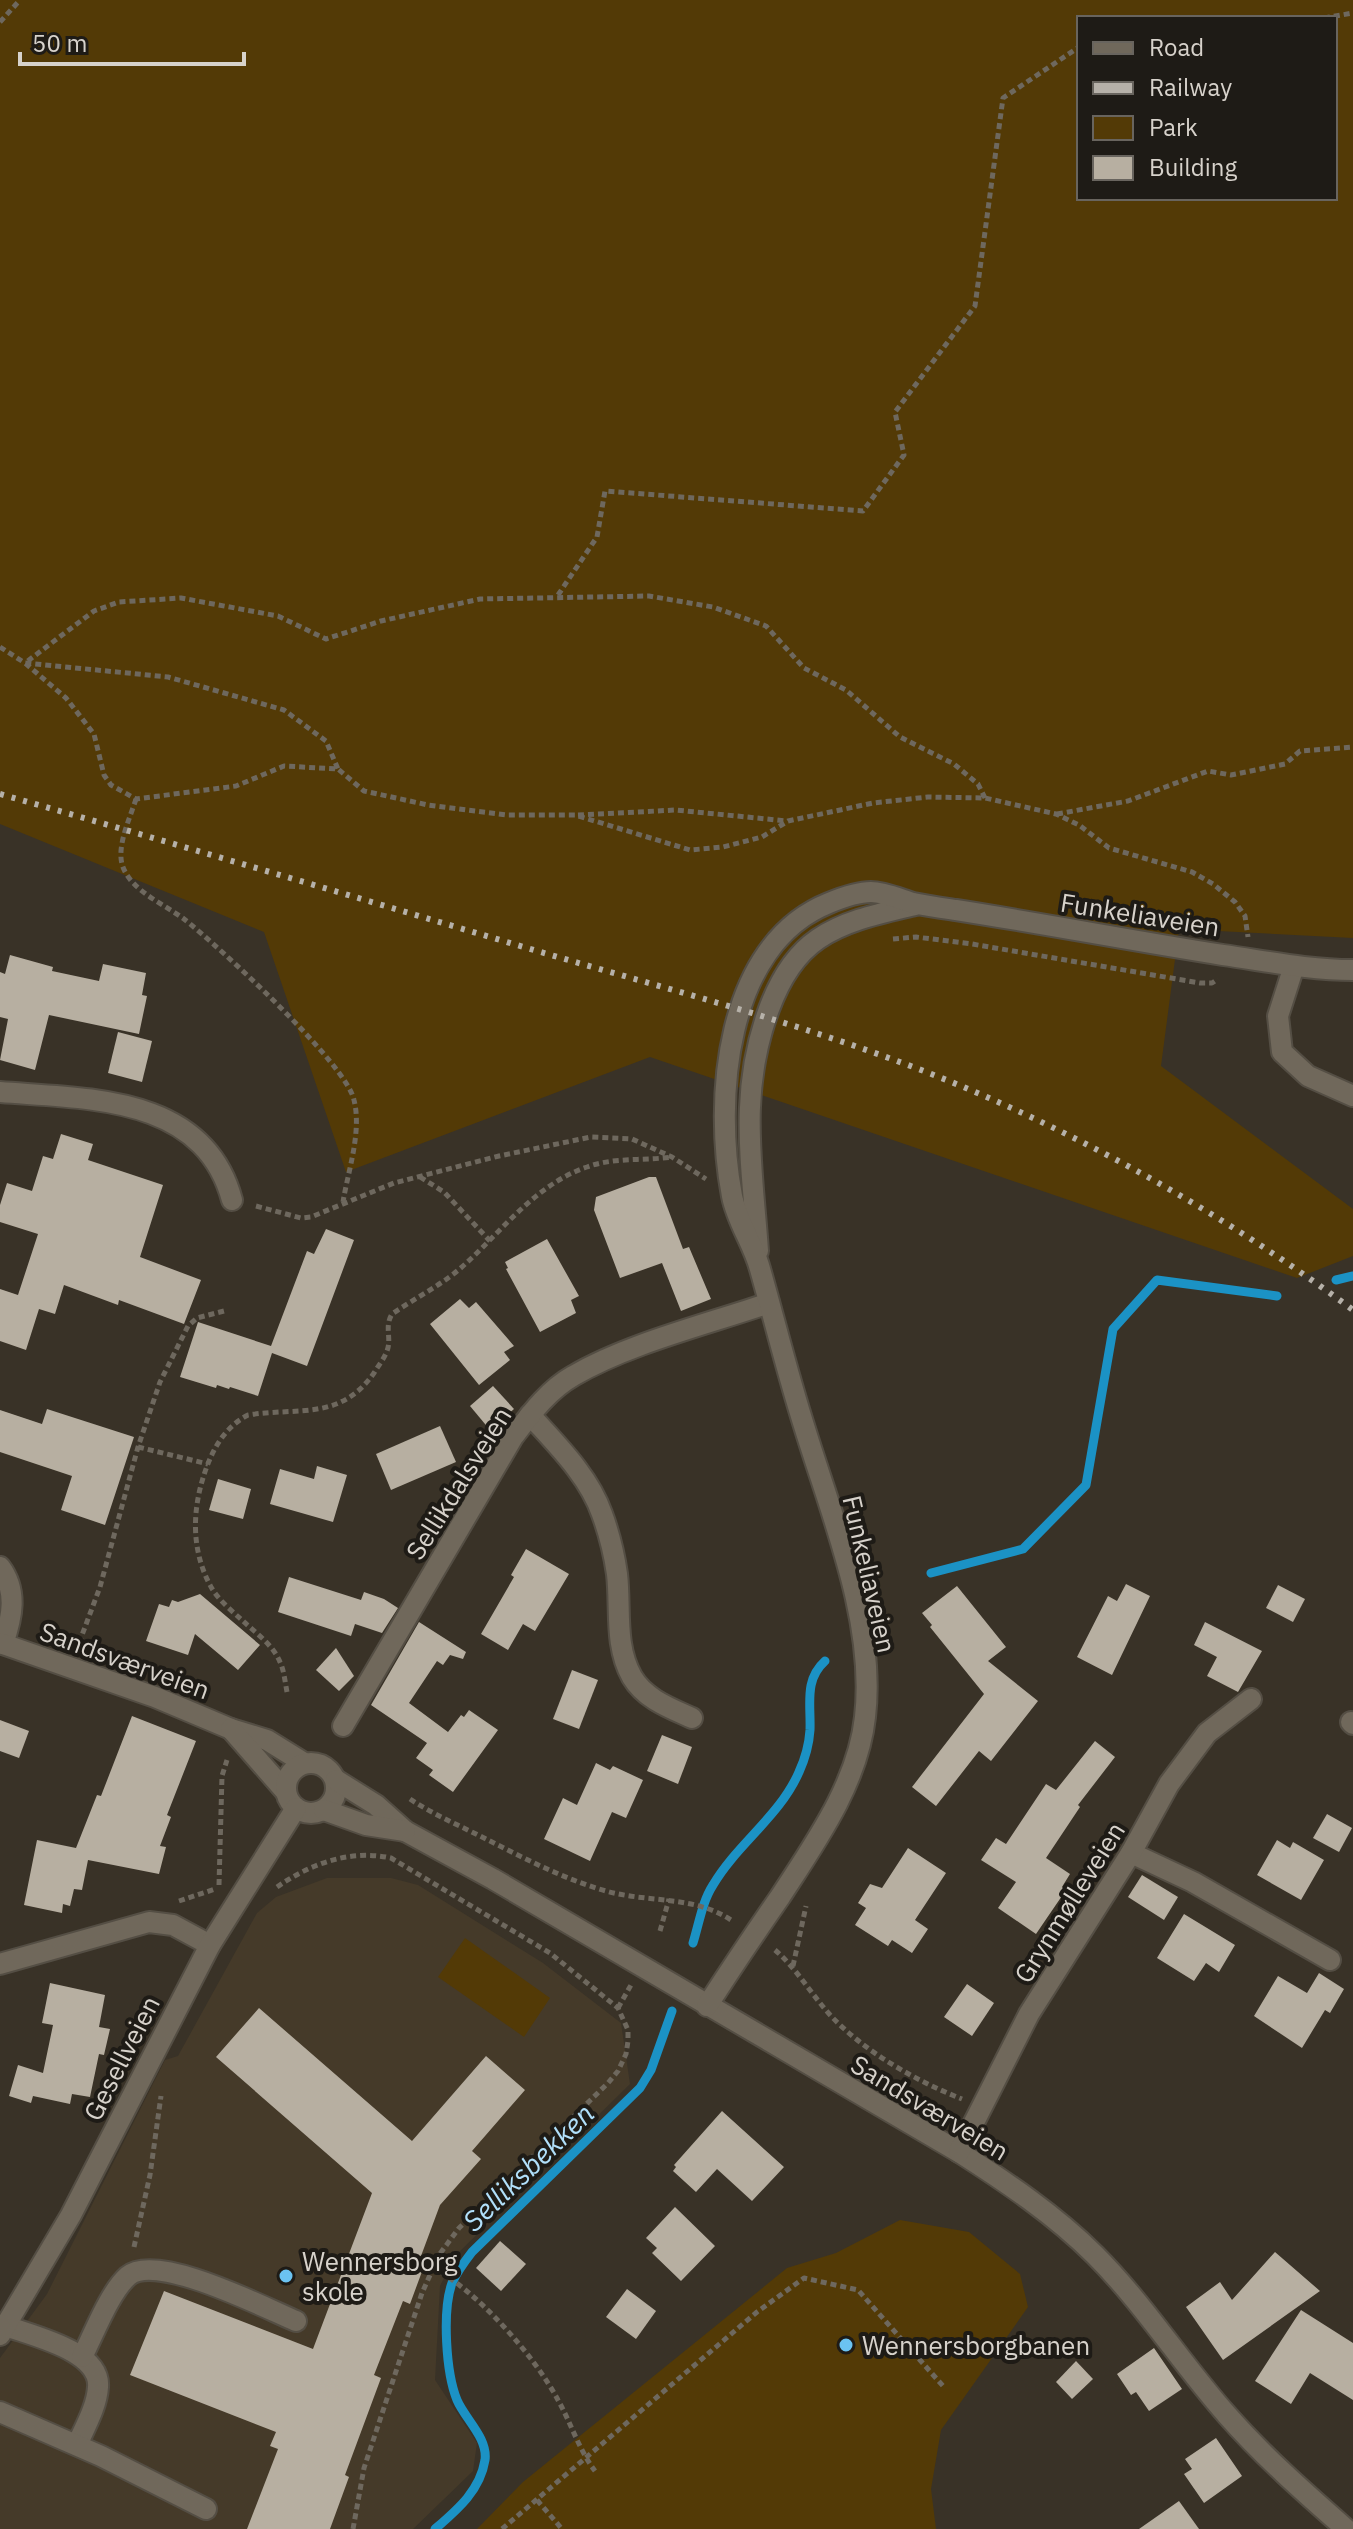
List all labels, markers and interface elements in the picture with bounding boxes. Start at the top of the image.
scale bar [20,16,244,66]
legend [1077,16,1337,200]
text: 50 m [32,27,87,59]
text: Road [1149,31,1204,63]
text: Railway [1149,71,1232,103]
text: Park [1149,111,1198,143]
text: Building [1149,151,1237,183]
street label: Funkeliaveien [1058,885,1222,943]
street label: Sellikdalsveien [397,1400,519,1566]
street label: Funkeliaveien [835,1492,905,1656]
street label: Sandsværveien [35,1614,215,1706]
street label: Grynmølleveien [1006,1815,1132,1989]
street label: Gesellveien [75,1990,167,2126]
street label: Sandsværveien [845,2046,1015,2168]
water label: Selliksbekken [454,2095,602,2239]
place label: Wennersborg skole [302,2244,458,2308]
marker: Wennersborg skole [277,2267,295,2285]
place label: Wennersborgbanen [862,2328,1090,2362]
marker: Wennersborgbanen [837,2336,855,2354]

